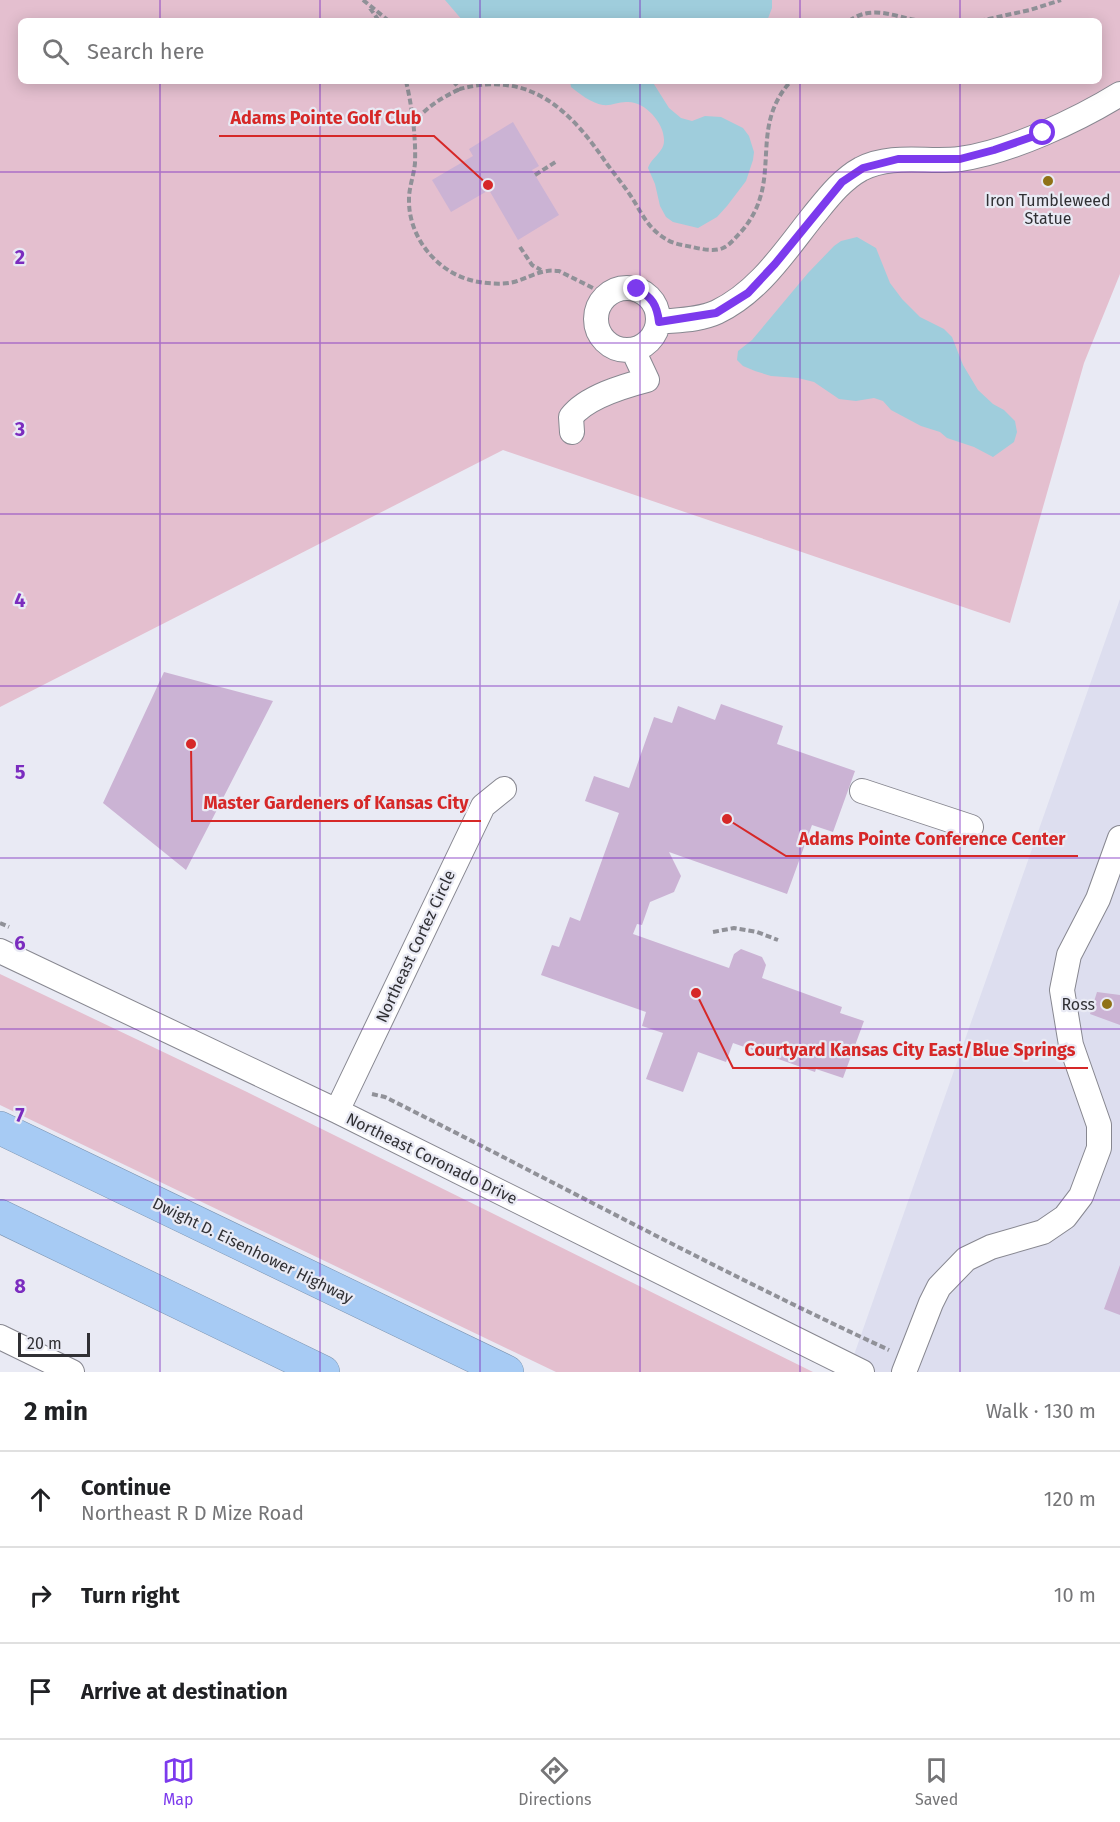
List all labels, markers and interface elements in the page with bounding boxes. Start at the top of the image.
search box [18,18,1102,84]
icon: search [39,35,72,68]
text: Search here [87,38,205,65]
callout: Adams Pointe Golf Club [219,100,434,136]
text: Adams Pointe Golf Club [229,107,422,129]
route start [1029,119,1055,145]
marker: Iron Tumbleweed Statue [1041,174,1055,188]
place label: Iron Tumbleweed Statue [985,191,1111,228]
text: 2 [15,245,25,269]
route end [623,275,649,301]
text: 3 [14,417,25,441]
text: 4 [14,588,26,612]
text: 5 [15,760,26,784]
callout: Master Gardeners of Kansas City [192,785,481,821]
text: Master Gardeners of Kansas City [203,792,469,814]
callout: Adams Pointe Conference Center [786,820,1078,856]
text: Adams Pointe Conference Center [797,828,1066,850]
street label: Northeast Cortez Circle [372,867,459,1025]
text: 6 [14,931,26,955]
place label: Ross [1061,995,1095,1014]
marker: Ross [1100,997,1114,1011]
callout: Courtyard Kansas City East/Blue Springs [733,1032,1088,1068]
text: Courtyard Kansas City East/Blue Springs [745,1039,1076,1061]
text: 7 [15,1103,25,1127]
street label: Northeast Coronado Drive [343,1109,520,1208]
street label: Dwight D. Eisenhower Highway [149,1194,356,1307]
text: 8 [14,1274,26,1298]
scale bar [18,1330,90,1358]
text: 20 m [27,1334,62,1353]
text: 2 min [24,1396,88,1427]
text: Walk · 130 m [986,1399,1096,1423]
text: Continue [81,1474,171,1501]
icon: ahead [24,1483,57,1516]
text: 120 m [1044,1487,1096,1511]
text: Northeast R D Mize Road [81,1501,304,1525]
icon: right [24,1579,57,1612]
text: Turn right [81,1582,180,1609]
text: 10 m [1054,1583,1096,1607]
icon: arrive [24,1675,57,1708]
text: Arrive at destination [81,1678,288,1705]
tab: Map [162,1754,195,1809]
tab: Directions [518,1754,592,1809]
tab: Saved [915,1754,958,1809]

